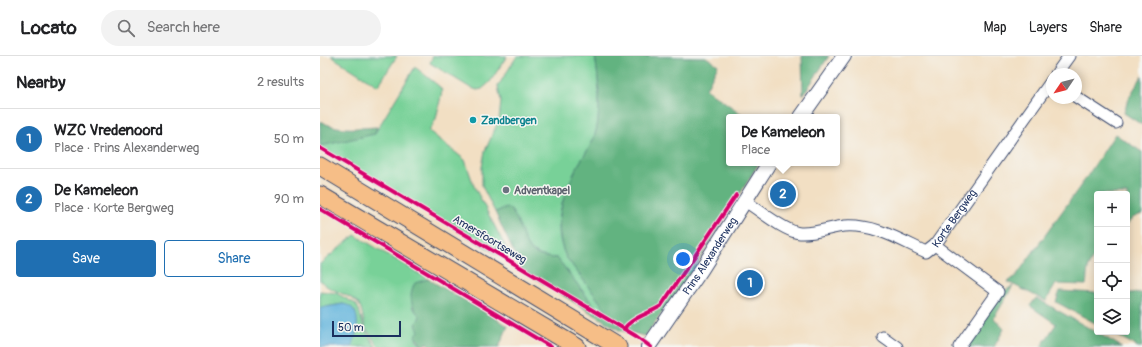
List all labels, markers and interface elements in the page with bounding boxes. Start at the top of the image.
search box [101,10,381,46]
text: Locato [20,16,77,40]
icon: search [115,17,137,39]
text: Search here [147,18,220,37]
text: Map [984,19,1007,36]
text: Layers [1029,19,1067,36]
text: Share [1089,19,1122,36]
north arrow [1046,68,1082,104]
text: Nearby [16,72,65,93]
text: 2 results [257,74,304,90]
place label: Zandbergen [481,114,537,127]
popup [726,114,840,166]
marker: Zandbergen [468,115,478,125]
text: WZC Vredenoord [54,121,163,140]
text: De Kameleon [741,123,825,142]
text: 1 [26,131,32,147]
text: 50 m [274,131,304,147]
text: Place · Prins Alexanderweg [54,140,199,156]
text: Place [741,142,770,158]
pin: 2 [770,179,796,209]
text: De Kameleon [54,181,138,200]
place label: Adventkapel [514,184,571,197]
marker: Adventkapel [501,185,511,195]
street label: Korte Bergweg [929,187,980,250]
text: 2 [25,191,33,207]
text: 90 m [274,191,304,207]
map controls [1094,191,1130,335]
button: + [1094,191,1130,227]
text: Place · Korte Bergweg [54,200,174,216]
street label: Amersfoortseweg [451,212,529,267]
street label: Prins Alexanderweg [680,214,740,297]
button: − [1094,227,1130,263]
button: Save [16,240,156,277]
button: Share [164,240,304,277]
your location [673,249,693,269]
button: locate [1094,263,1130,299]
pin: 1 [737,268,763,298]
button: layers [1094,299,1130,335]
scale bar [332,319,401,338]
text: 50 m [338,321,364,334]

